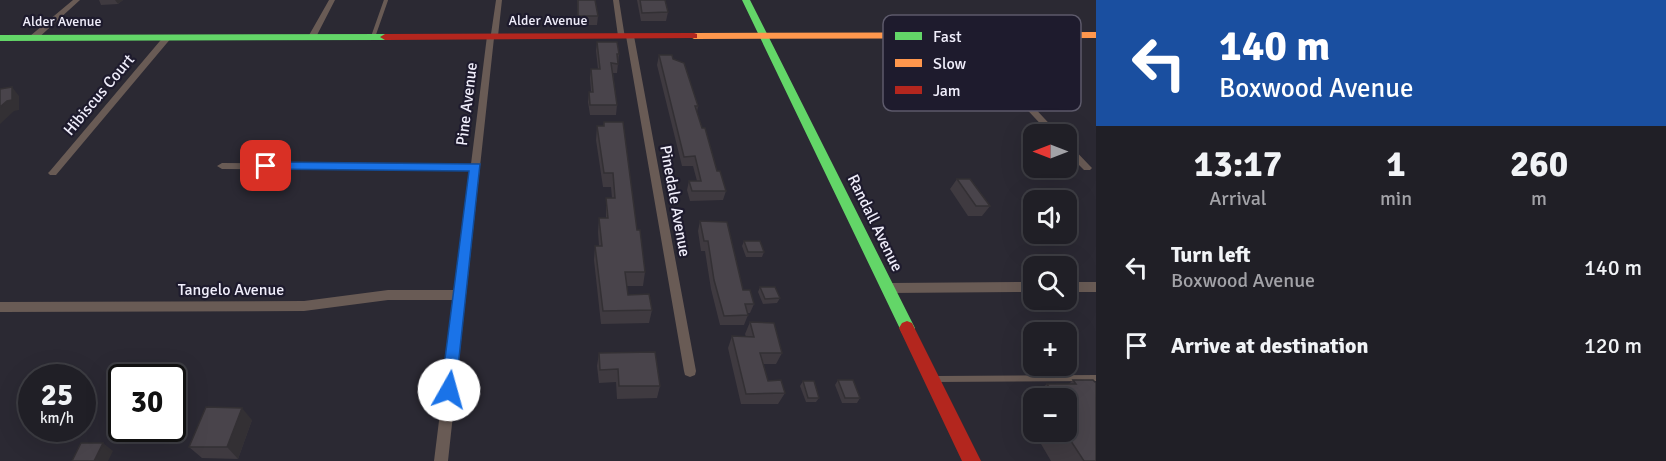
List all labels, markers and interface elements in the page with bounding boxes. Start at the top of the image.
street label: Alder Avenue [509,12,587,29]
street label: Alder Avenue [23,13,101,30]
legend [883,15,1081,111]
text: 140 m [1219,21,1330,72]
icon: left [1120,24,1198,102]
text: Fast [933,27,962,47]
street label: Hibiscus Court [59,50,139,140]
text: Slow [933,54,967,74]
street label: Pine Avenue [452,61,482,147]
text: Boxwood Avenue [1219,72,1413,105]
text: Jam [933,81,961,101]
north arrow [1023,124,1077,178]
map controls [1023,124,1077,442]
pin [240,140,291,191]
text: 13:17 [1194,142,1282,187]
text: 1 [1386,142,1406,187]
text: 260 [1510,142,1568,187]
street label: Pinedale Avenue [655,144,695,258]
icon: arrive [249,149,282,182]
street label: Randall Avenue [843,171,907,275]
text: Arrival [1209,186,1267,211]
text: min [1380,186,1412,211]
text: m [1531,186,1547,211]
button: sound [1023,190,1077,244]
text: Turn left [1171,241,1251,268]
icon: left [1120,251,1153,284]
text: 140 m [1584,254,1642,281]
button: search [1023,256,1077,310]
text: Boxwood Avenue [1171,268,1315,293]
street label: Tangelo Avenue [178,280,284,300]
button: + [1023,322,1077,376]
icon: arrive [1120,329,1153,362]
text: Arrive at destination [1171,332,1368,359]
text: 120 m [1584,332,1642,359]
position arrow [417,358,481,422]
speed limit sign: 30 [108,364,186,442]
text: 25 [41,377,73,414]
button: − [1023,388,1077,442]
text: km/h [40,409,74,427]

